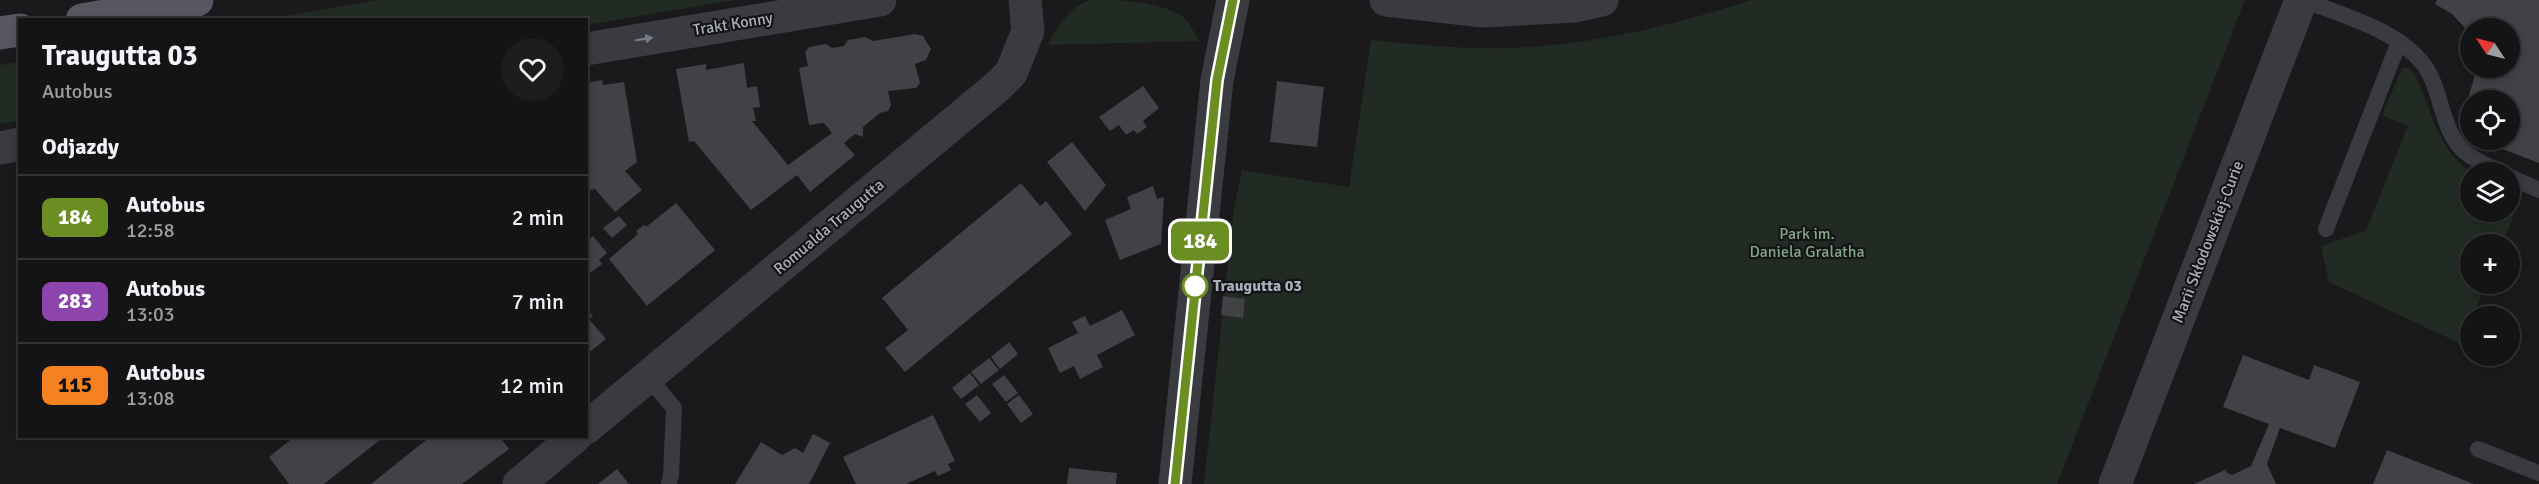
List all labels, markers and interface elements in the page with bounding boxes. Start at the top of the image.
street label: Trakt Konny [692,8,775,40]
north arrow [2460,18,2520,78]
map controls [2460,18,2520,366]
one-way arrow [635,34,654,43]
button: heart [501,38,564,101]
text: Traugutta 03 [42,39,198,73]
text: Autobus [42,79,112,104]
button: locate [2460,90,2520,150]
text: Odjazdy [42,133,119,160]
street label: Marii Skłodowskiej-Curie [2168,158,2248,326]
button: layers [2460,162,2520,222]
street label: Romualda Traugutta [770,175,888,279]
text: Autobus [126,191,205,218]
text: 184 [58,204,92,230]
text: 2 min [512,204,564,231]
text: 12:58 [126,218,175,243]
line badge: 184 [1166,222,1234,260]
park label: Park im. Daniela Gralatha [1749,224,1865,262]
text: 184 [1183,228,1217,254]
button: + [2460,234,2520,294]
marker: Traugutta 03 [1182,273,1208,299]
text: Autobus [126,275,205,302]
place label: Traugutta 03 [1213,276,1302,296]
text: 283 [58,288,92,314]
text: 7 min [512,288,564,315]
text: 13:03 [126,302,175,327]
button: − [2460,306,2520,366]
text: Autobus [126,359,205,386]
text: 115 [58,372,92,398]
text: 12 min [500,372,564,399]
text: 13:08 [126,386,175,411]

